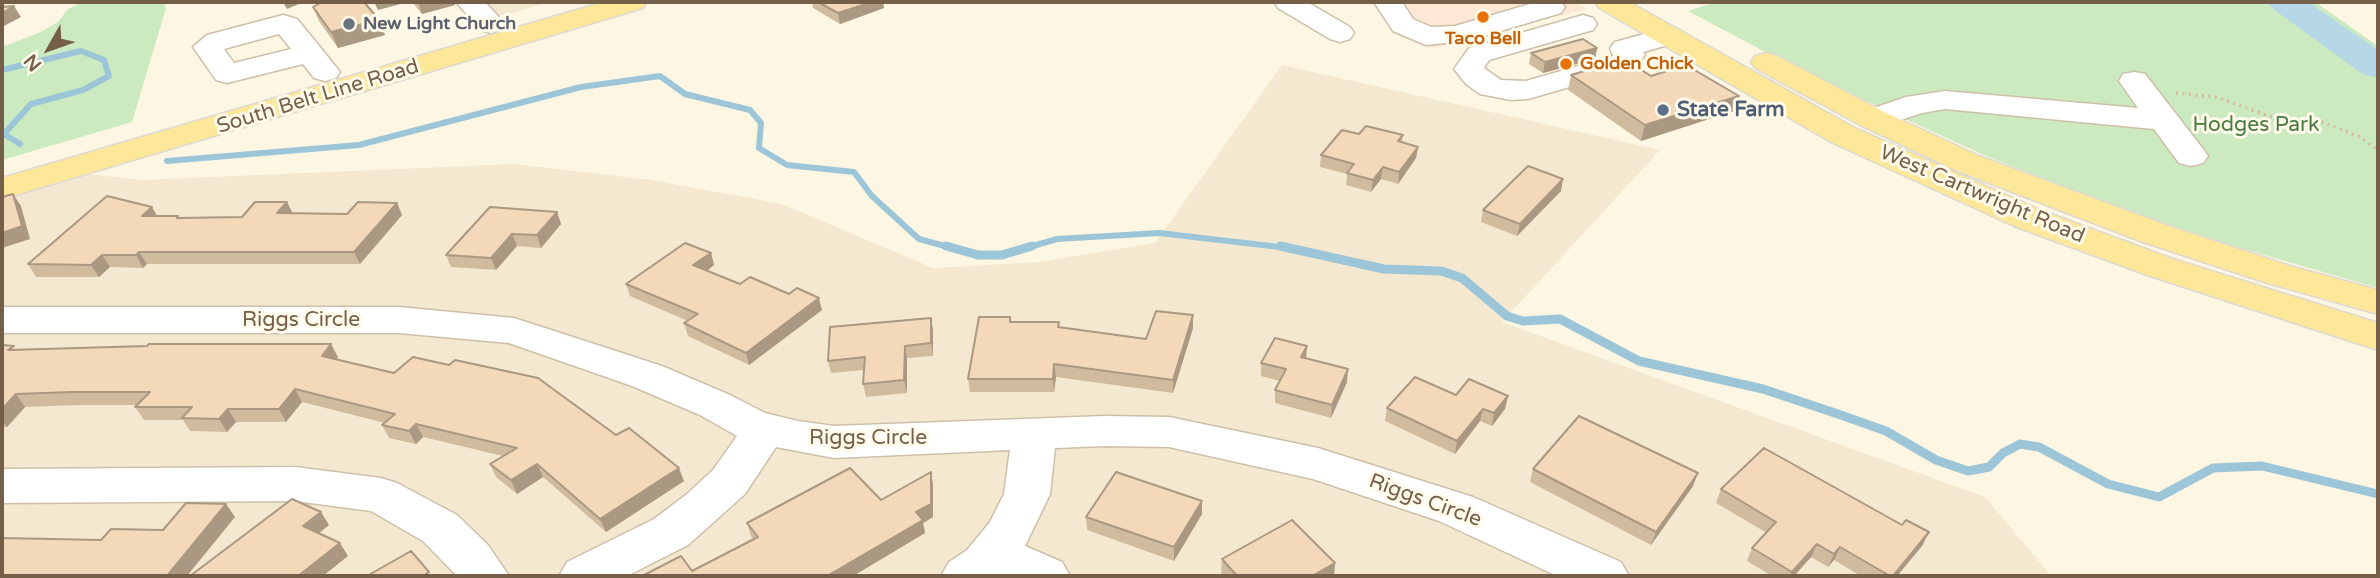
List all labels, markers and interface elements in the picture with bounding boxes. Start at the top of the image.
marker: Taco Bell [1475,9,1491,25]
place label: New Light Church [363,13,516,35]
north arrow [14,14,84,84]
marker: New Light Church [341,16,357,32]
place label: Taco Bell [1445,28,1521,50]
text: N [20,50,46,75]
place label: Golden Chick [1580,53,1694,75]
street label: South Belt Line Road [214,54,422,140]
marker: Golden Chick [1558,56,1574,72]
place label: State Farm [1677,97,1785,123]
marker: State Farm [1655,102,1671,118]
park label: Hodges Park [2192,112,2320,138]
street label: West Cartwright Road [1876,140,2088,250]
street label: Riggs Circle [242,307,360,333]
street label: Riggs Circle [809,425,927,451]
street label: Riggs Circle [1365,469,1485,533]

